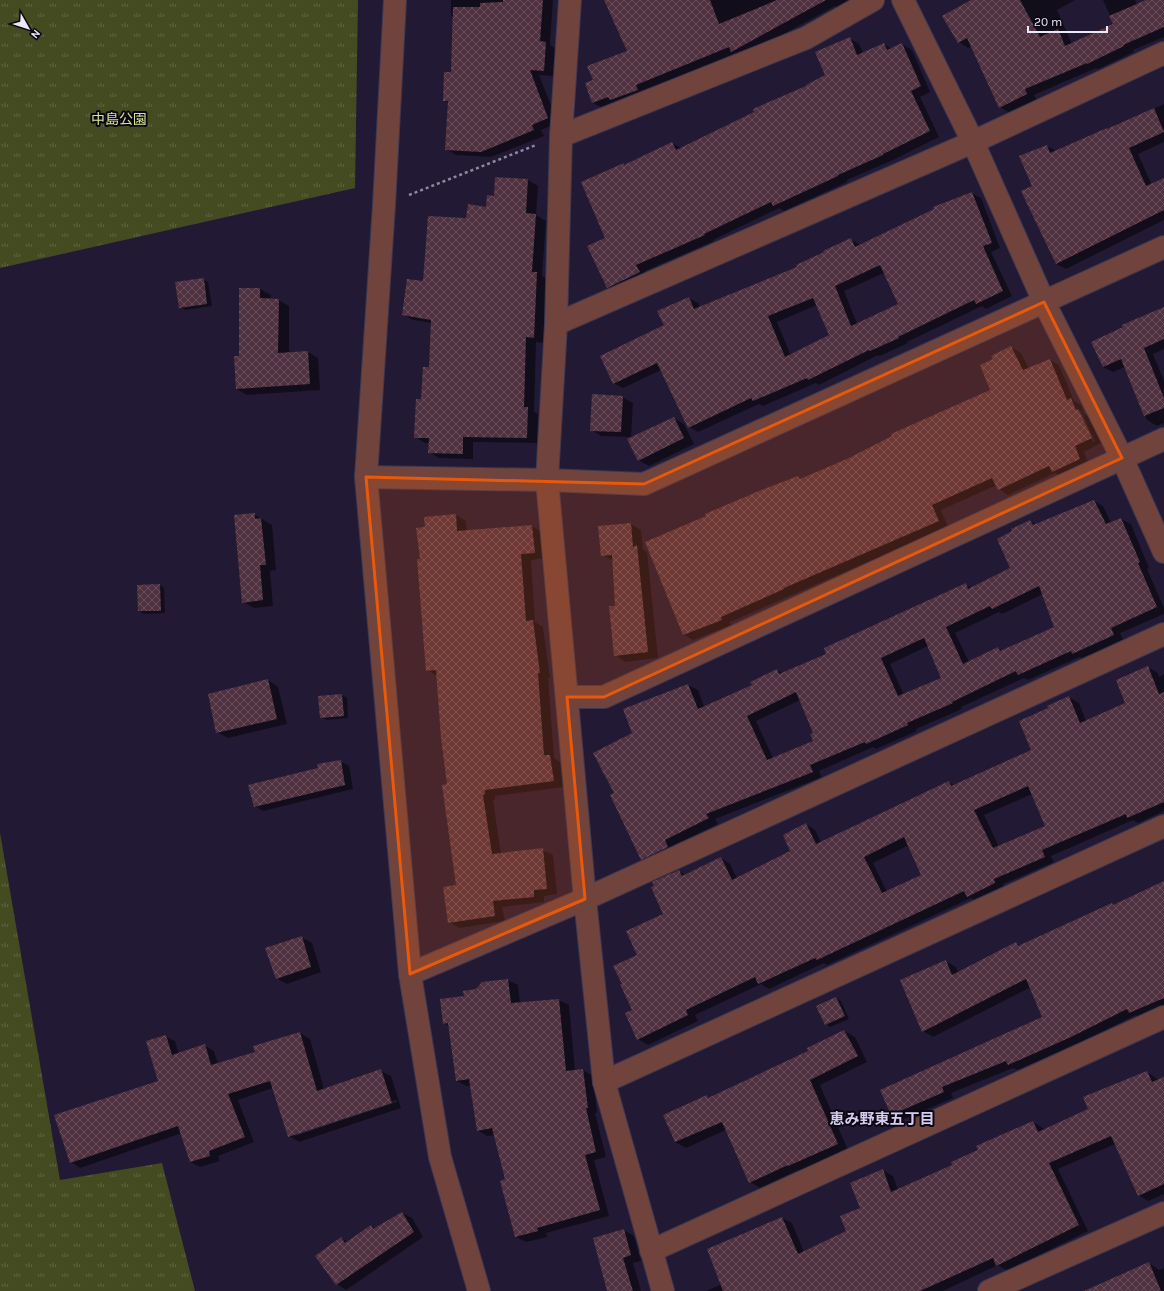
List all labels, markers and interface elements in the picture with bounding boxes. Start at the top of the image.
north arrow [8,8,48,48]
scale bar [1028,8,1107,34]
text: 20 m [1034,15,1062,29]
text: N [28,27,43,41]
park label: 中島公園 [91,111,147,128]
district label: 恵み野東五丁目 [829,1110,935,1128]

